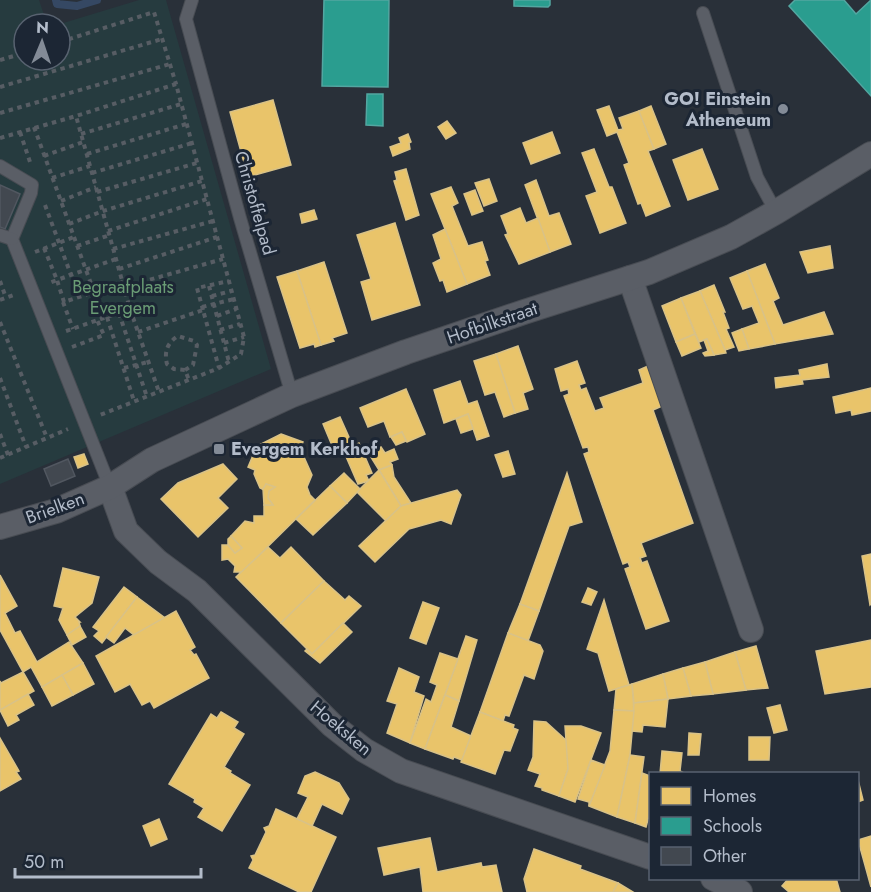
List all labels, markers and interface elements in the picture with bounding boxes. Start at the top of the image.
north arrow [12,12,72,72]
text: N [36,16,49,39]
place label: GO! Einstein Atheneum [664,86,771,133]
marker: GO! Einstein Atheneum [776,102,790,116]
street label: Christoffelpad [228,148,282,258]
park label: Begraafplaats Evergem [72,274,174,321]
street label: Hofbilkstraat [443,295,541,351]
place label: Evergem Kerkhof [231,436,378,462]
marker: Evergem Kerkhof [212,442,226,456]
street label: Brielken [22,485,88,531]
street label: Hoeksken [304,694,378,762]
legend [649,772,859,880]
text: Homes [703,783,756,809]
text: Schools [703,813,762,839]
scale bar [15,841,201,879]
text: Other [703,843,747,869]
text: 50 m [24,849,64,875]

